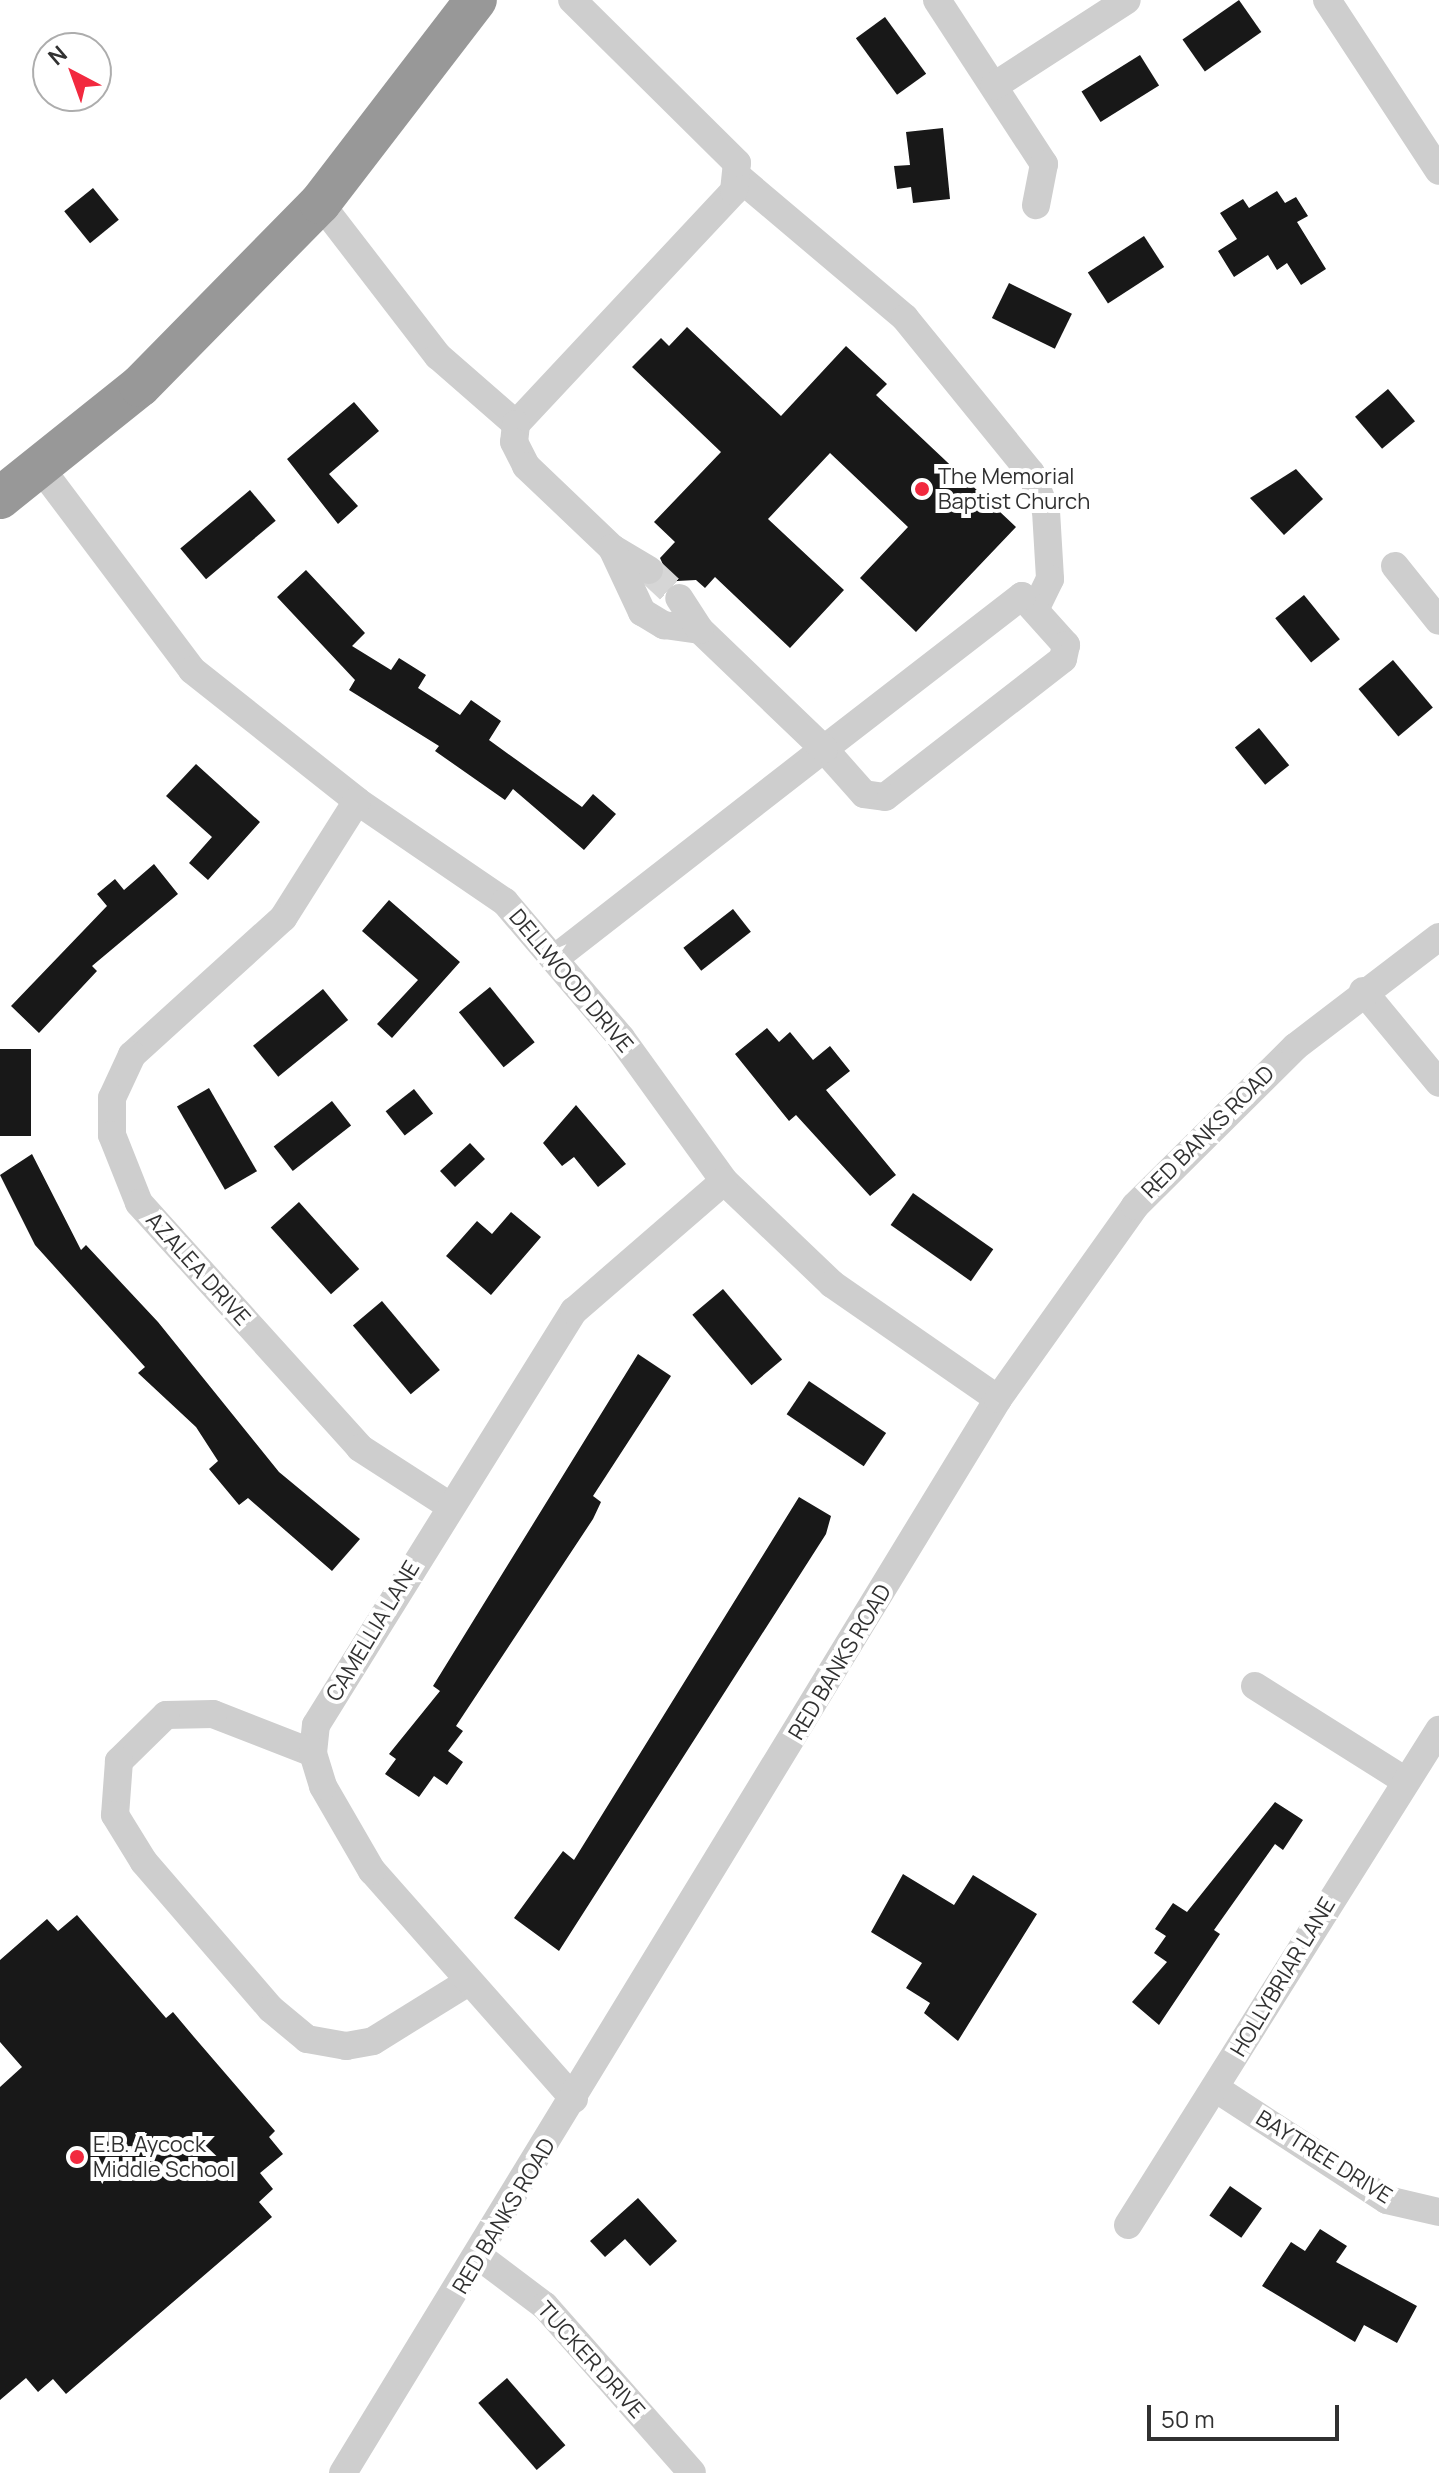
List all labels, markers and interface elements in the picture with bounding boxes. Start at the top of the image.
north arrow [32,32,112,112]
text: N [42,39,73,72]
place label: The Memorial Baptist Church [938,463,1090,514]
marker: The Memorial Baptist Church [913,480,931,498]
street label: DELLWOOD DRIVE [503,904,639,1058]
street label: RED BANKS ROAD [1136,1060,1280,1204]
street label: AZALEA DRIVE [140,1207,256,1331]
street label: CAMELLIA LANE [321,1556,425,1706]
street label: RED BANKS ROAD [783,1580,897,1744]
street label: HOLLYBRIAR LANE [1225,1893,1341,2061]
street label: BAYTREE DRIVE [1251,2105,1397,2209]
place label: E.B. Aycock Middle School [93,2131,235,2182]
street label: RED BANKS ROAD [447,2134,561,2298]
marker: E.B. Aycock Middle School [68,2148,86,2166]
street label: TUCKER DRIVE [532,2296,650,2424]
scale bar [1151,2389,1343,2439]
text: 50 m [1161,2402,1215,2435]

